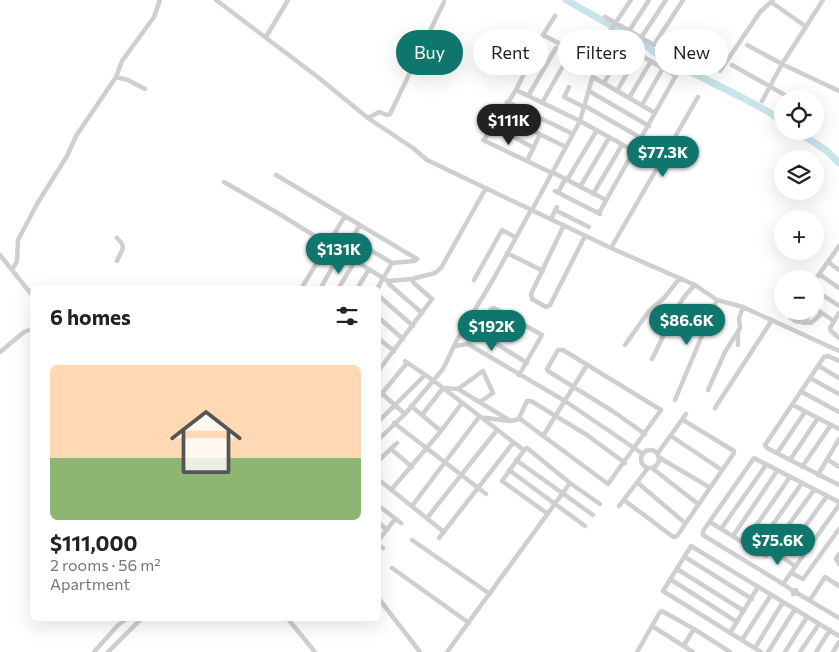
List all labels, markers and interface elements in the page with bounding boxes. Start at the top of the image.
chip: Buy [396,30,463,75]
chip: Rent [473,30,548,75]
chip: Filters [558,30,645,75]
chip: New [655,30,728,75]
map controls [774,90,824,320]
button: locate [774,90,824,140]
pin: $111K [474,104,544,146]
text: $111K [488,110,530,129]
pin: $77.3K [622,136,704,178]
text: $77.3K [638,142,688,161]
button: layers [774,150,824,200]
button: + [774,210,824,260]
pin: $131K [304,232,374,275]
text: $131K [317,239,361,258]
button: − [774,270,824,320]
icon: filters [333,302,361,330]
text: 6 homes [50,304,131,329]
pin: $86.6K [646,304,728,346]
pin: $192K [457,310,527,352]
text: $86.6K [660,310,714,329]
text: $192K [469,316,515,335]
icon: home [161,397,251,487]
pin: $75.6K [737,524,819,566]
text: $111,000 [50,530,137,555]
text: $75.6K [752,530,804,549]
text: 2 rooms · 56 m² [50,555,161,574]
text: Apartment [50,574,130,593]

